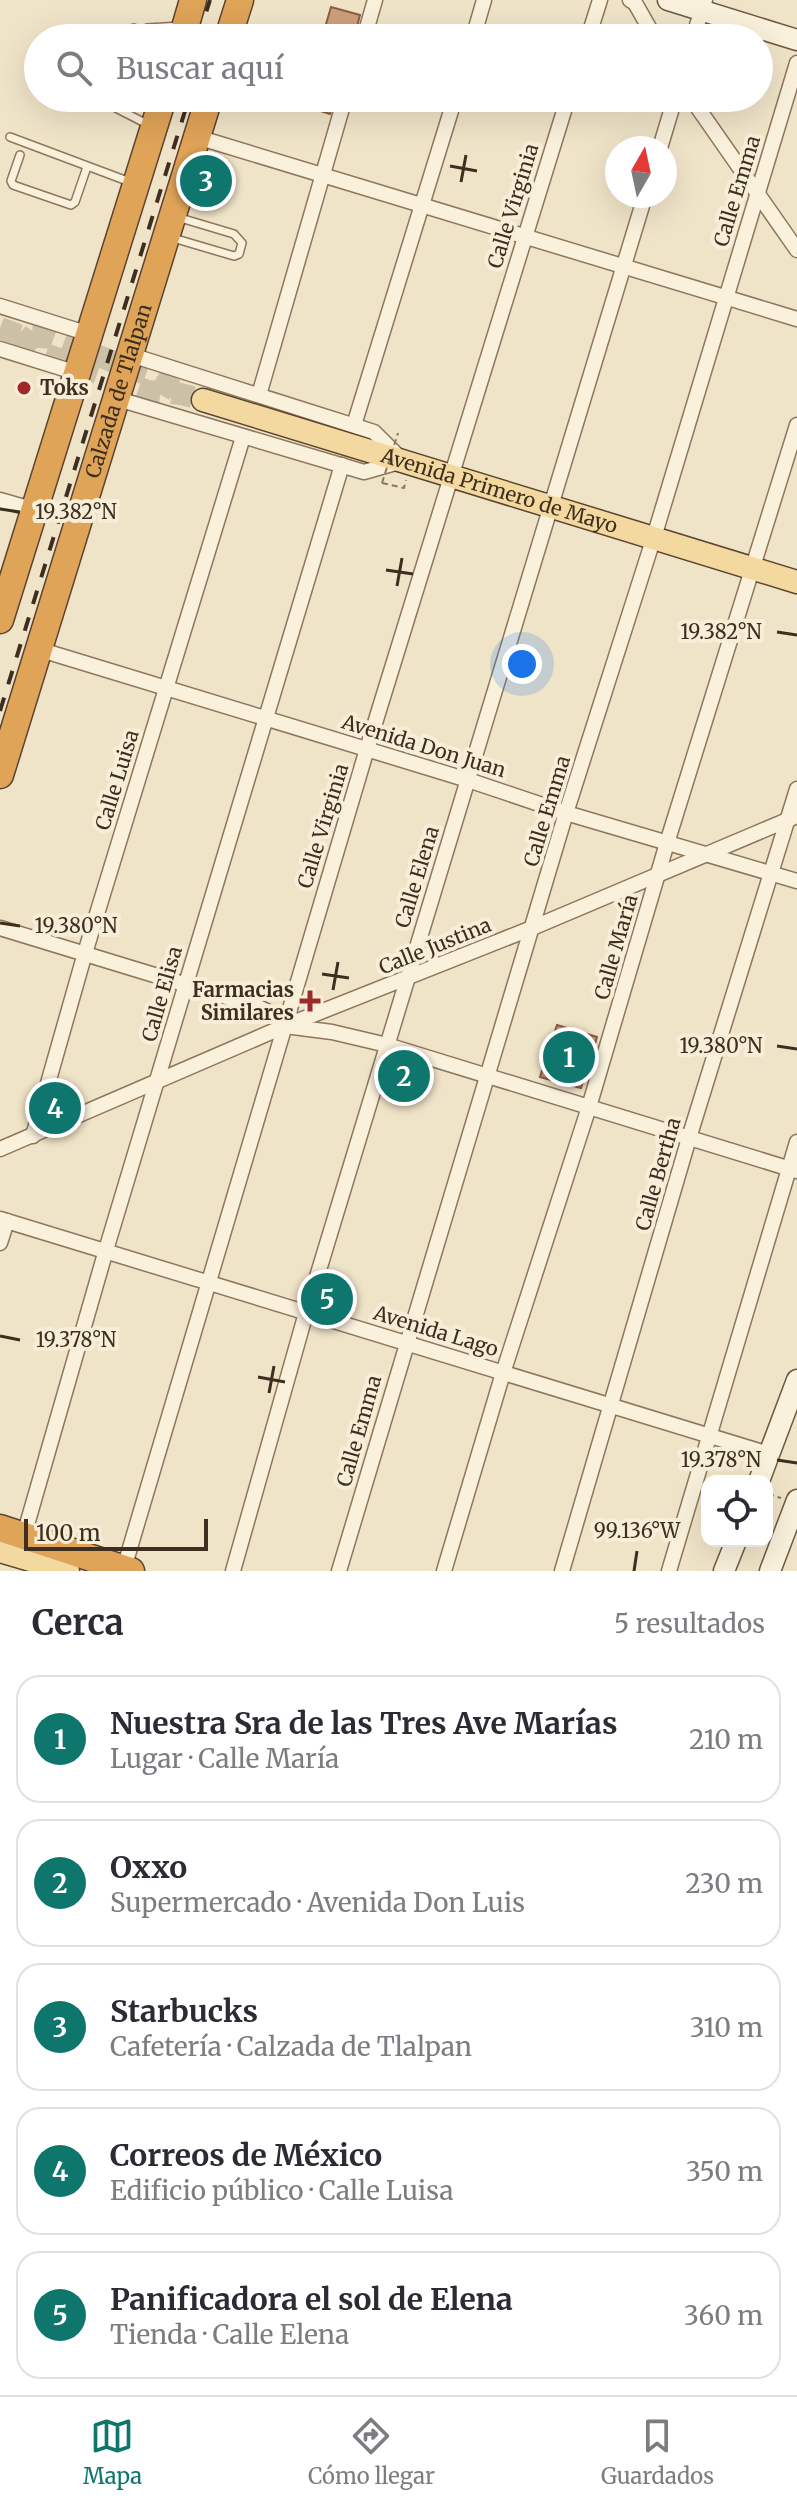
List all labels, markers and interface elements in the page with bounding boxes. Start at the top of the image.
search box [24,24,773,112]
icon: search [52,46,96,90]
text: Buscar aquí [116,49,284,87]
street label: Calle Emma [708,132,765,249]
north arrow [605,136,677,208]
street label: Calle Virginia [482,140,543,271]
pin: 3 [180,151,232,211]
street label: Calzada de Tlalpan [79,301,157,481]
place label: Toks [40,375,89,400]
marker: Toks [15,379,33,397]
street label: Avenida Primero de Mayo [377,442,621,538]
text: 19.382°N [35,499,117,524]
text: 19.382°N [680,619,762,644]
your location [502,644,542,684]
street label: Avenida Don Juan [338,708,509,782]
street label: Calle Luisa [89,726,144,833]
street label: Calle Emma [518,752,575,869]
street label: Calle Virginia [292,760,353,891]
street label: Calle Elena [389,823,444,931]
street label: Calle María [589,891,643,1002]
street label: Calle Justina [375,912,495,979]
text: 19.380°N [34,913,118,938]
street label: Calle Elisa [136,943,187,1044]
place label: Farmacias Similares [192,977,294,1025]
marker: Farmacias Similares [301,992,319,1010]
pin: 1 [543,1027,595,1087]
text: 19.380°N [679,1033,763,1058]
pin: 2 [378,1046,430,1106]
pin: 4 [29,1078,81,1138]
street label: Calle Bertha [629,1114,686,1233]
pin: 5 [301,1269,353,1329]
street label: Avenida Lago [370,1299,502,1361]
text: 19.378°N [36,1327,117,1352]
street label: Calle Emma [331,1372,386,1489]
text: 19.378°N [681,1447,762,1472]
map controls [701,1475,773,1547]
button: locate [701,1475,773,1547]
scale bar [24,1515,208,1551]
text: 99.136°W [594,1518,681,1543]
text: 100 m [36,1519,101,1547]
text: Cerca [32,1602,124,1644]
text: 5 resultados [614,1607,765,1640]
text: Nuestra Sra de las Tres Ave Marías [110,1704,617,1742]
text: 1 [54,1723,66,1756]
text: 210 m [689,1723,763,1756]
text: Lugar · Calle María [110,1742,339,1775]
text: Oxxo [110,1848,187,1886]
text: 2 [52,1867,68,1900]
text: 230 m [685,1867,763,1900]
text: Supermercado · Avenida Don Luis [110,1886,525,1919]
text: Starbucks [110,1992,258,2030]
text: 3 [53,2011,67,2044]
text: 310 m [690,2011,763,2044]
text: Cafetería · Calzada de Tlalpan [110,2030,472,2063]
text: Correos de México [110,2136,382,2174]
text: 4 [52,2155,68,2188]
text: 350 m [686,2155,763,2188]
text: Edificio público · Calle Luisa [110,2174,453,2207]
text: Panificadora el sol de Elena [110,2280,513,2318]
text: 5 [52,2299,68,2332]
text: 360 m [684,2299,763,2332]
text: Tienda · Calle Elena [110,2318,349,2351]
tab: Mapa [83,2414,142,2490]
tab: Cómo llegar [308,2414,435,2490]
tab: Guardados [601,2414,714,2490]

